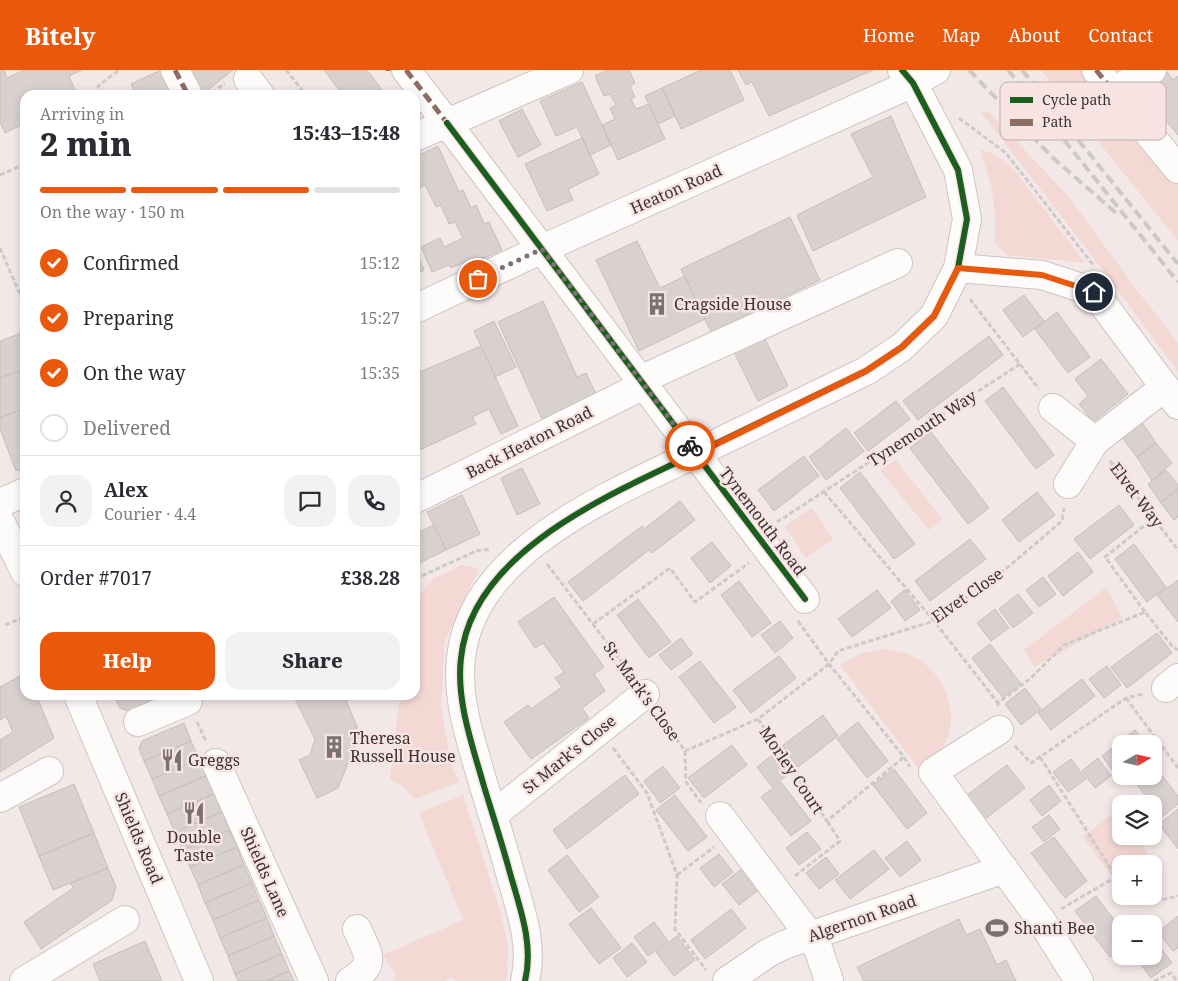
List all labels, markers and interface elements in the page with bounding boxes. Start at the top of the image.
text: Bitely [25,19,95,52]
text: Home [863,23,914,47]
text: Map [942,23,980,47]
text: About [1008,23,1060,47]
text: Contact [1088,23,1153,47]
legend [1000,82,1166,140]
text: Cycle path [1042,90,1111,109]
text: Arriving in [40,103,124,125]
text: Path [1042,112,1072,131]
text: 15:43–15:48 [292,120,400,146]
text: 2 min [40,122,132,165]
street label: Heaton Road [627,159,725,219]
text: On the way · 150 m [40,201,185,223]
icon: check [40,249,68,277]
text: Confirmed [83,250,179,276]
text: 15:12 [360,252,400,274]
pin [457,258,499,300]
icon: bag [464,265,492,293]
pin [1073,271,1115,313]
icon: home [1080,278,1108,306]
building icon: Cragside House [644,291,670,317]
place label: Cragside House [674,293,791,315]
icon: check [40,304,68,332]
text: Preparing [83,305,173,331]
text: 15:27 [360,307,400,329]
icon: check [40,359,68,387]
text: On the way [83,360,186,386]
text: 15:35 [360,362,400,384]
street label: Tynemouth Way [863,384,981,471]
street label: Back Heaton Road [462,401,596,483]
text: Delivered [83,415,171,441]
courier [665,421,715,471]
icon: bike [676,432,704,460]
street label: Elvet Way [1105,458,1169,533]
street label: Tynemouth Road [715,462,811,580]
button: person [40,475,92,527]
button: chat [284,475,336,527]
button: phone [348,475,400,527]
text: Alex [104,477,148,503]
text: Courier · 4.4 [104,503,196,525]
street label: Elvet Close [927,562,1007,628]
text: Order #7017 [40,565,152,591]
text: £38.28 [341,565,400,591]
button: Help [40,632,215,690]
button: Share [225,632,400,690]
street label: St. Mark's Close [598,637,686,745]
street label: St Mark's Close [518,710,620,798]
street label: Morley Court [755,722,830,818]
place label: Theresa Russell House [350,727,456,767]
building icon: Theresa Russell House [321,734,347,760]
north arrow [1112,735,1162,785]
map controls [1112,735,1162,965]
restaurant icon: Greggs [159,747,185,773]
place label: Greggs [188,749,240,771]
street label: Shields Road [110,789,168,887]
button: layers [1112,795,1162,845]
restaurant icon: Double Taste [181,800,207,826]
street label: Shields Lane [235,823,295,921]
place label: Double Taste [167,826,221,866]
button: + [1112,855,1162,905]
street label: Algernon Road [805,889,919,947]
sports icon: Shanti Bee [984,915,1010,941]
button: − [1112,915,1162,965]
place label: Shanti Bee [1014,917,1095,939]

